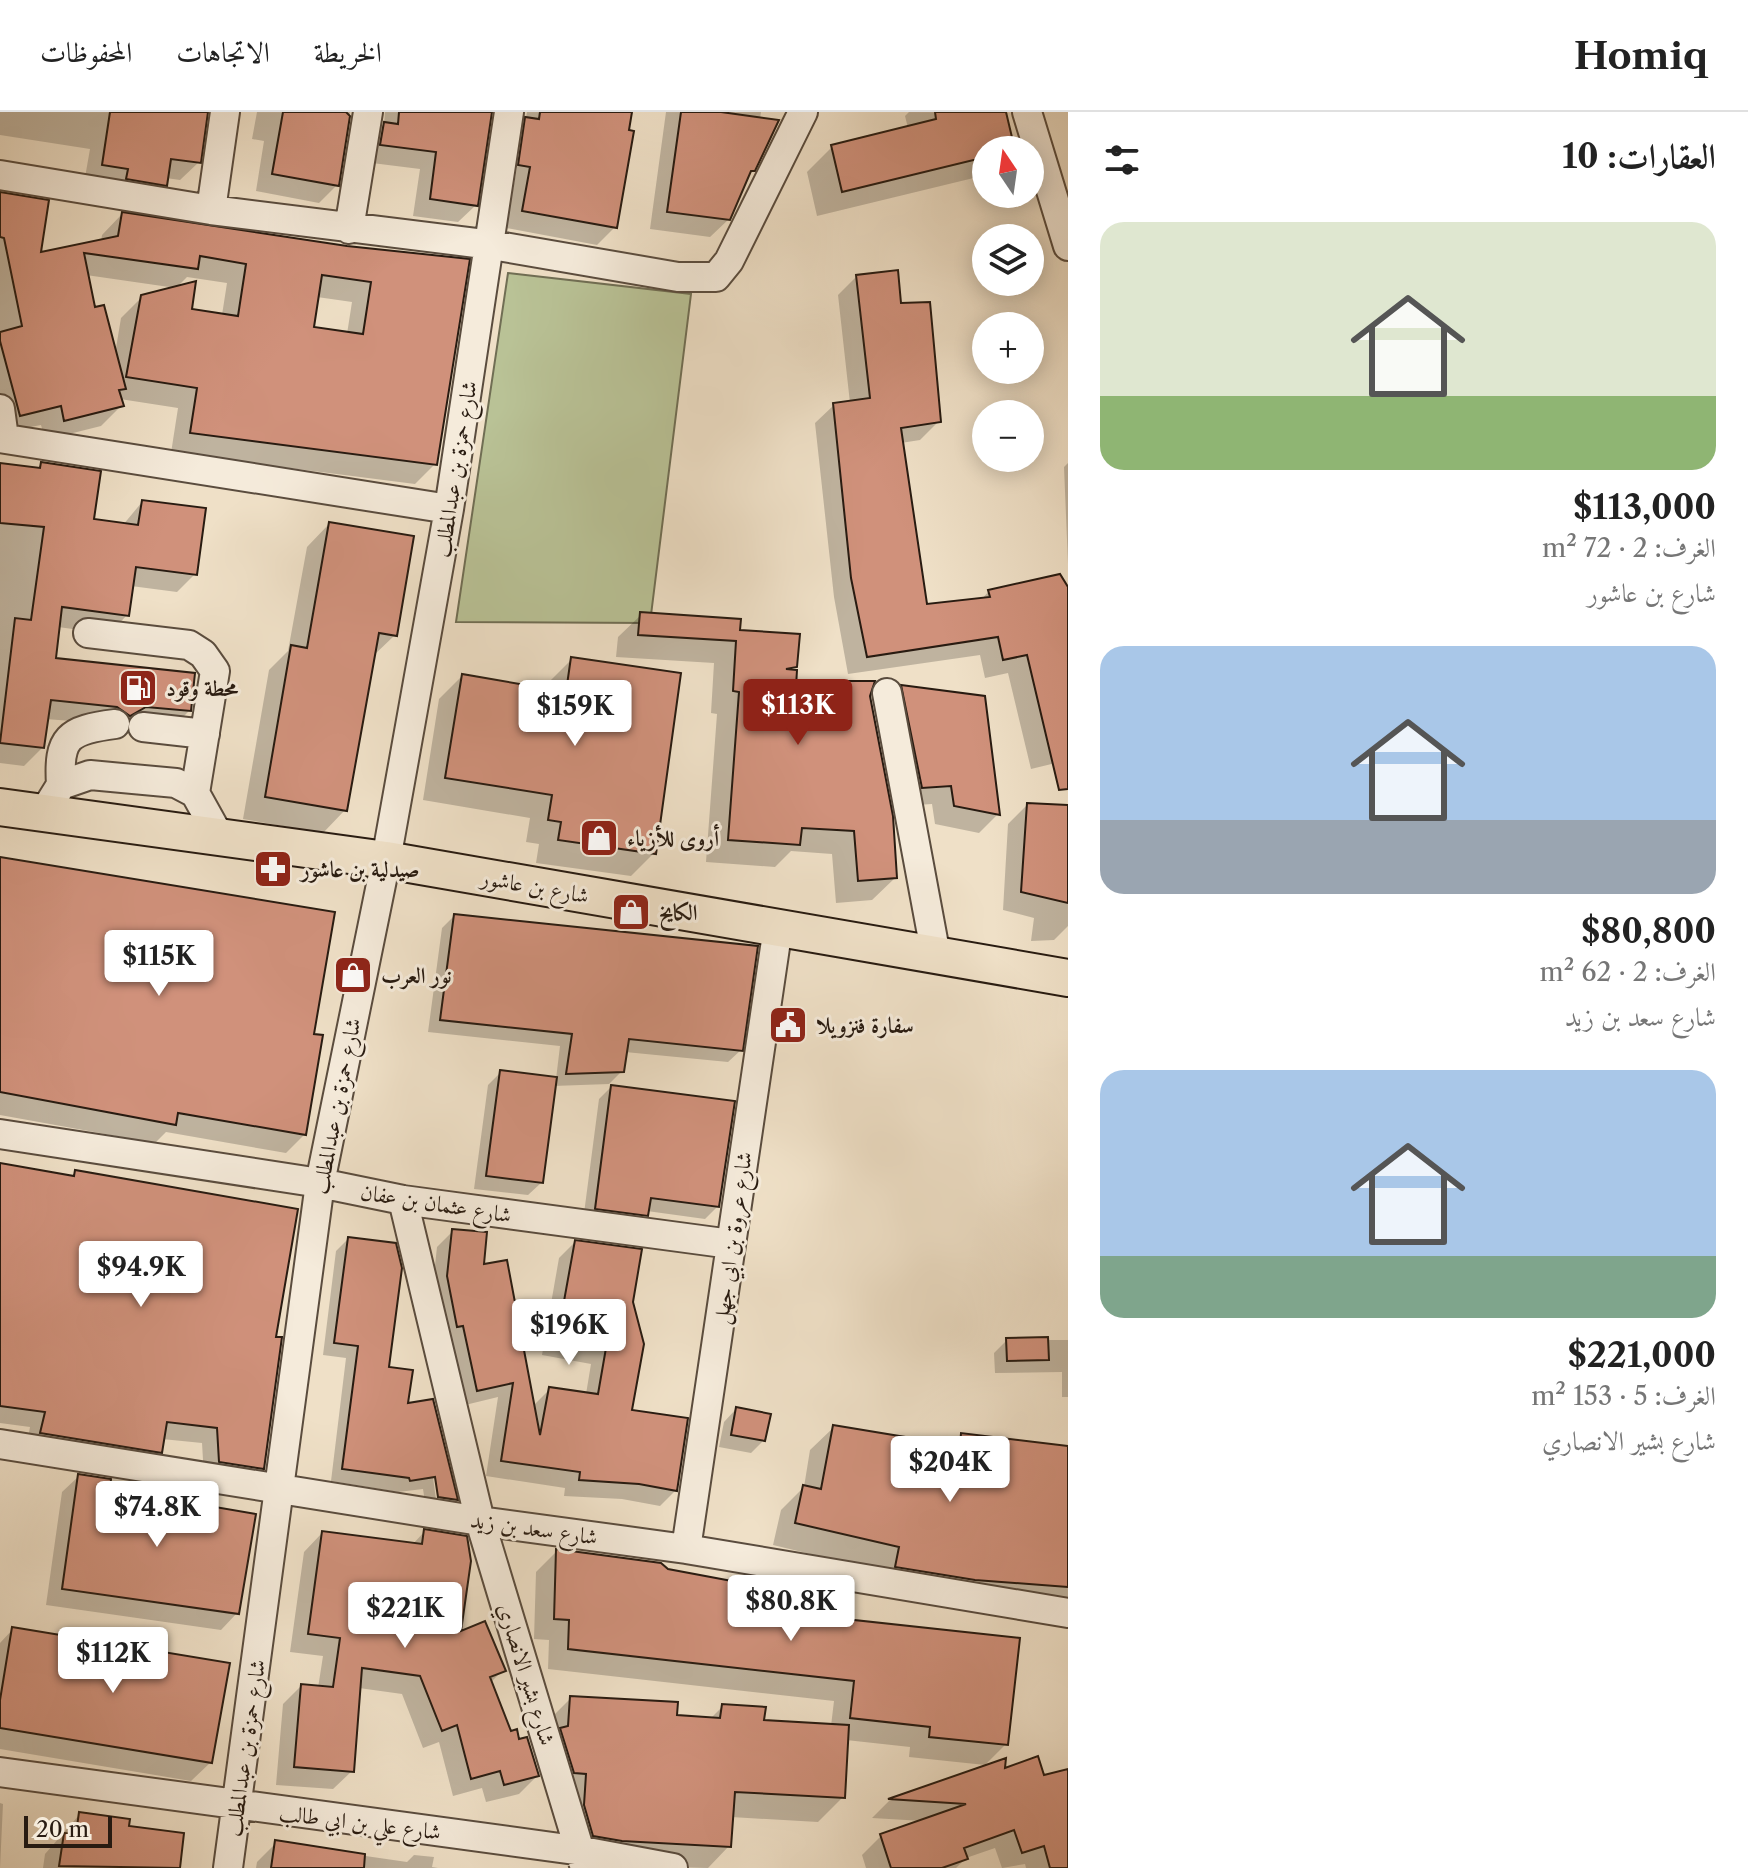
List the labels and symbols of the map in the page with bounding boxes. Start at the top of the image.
north arrow [972,136,1044,208]
street label: شارع حمزة بن عبدالمطلب [428,379,488,560]
fuel station icon: محطة وقود [117,667,159,709]
place label: محطة وقود [166,675,239,702]
pin: $113K [742,679,854,747]
pin: $159K [519,680,631,748]
shop icon: أروى للأزياء [578,817,620,859]
place label: أروى للأزياء [627,823,720,852]
pharmacy icon: صيدلية بن عاشور [252,848,294,890]
place label: صيدلية بن عاشور [298,856,420,883]
street label: شارع بن عاشور [476,863,591,914]
shop icon: الكايخ [610,891,652,933]
place label: الكايخ [659,899,698,931]
pin: $115K [103,930,215,998]
shop icon: نور العرب [332,954,374,996]
place label: نور العرب [381,962,452,990]
public building icon: سفارة فنزويلا [767,1004,809,1046]
place label: سفارة فنزويلا [816,1012,914,1039]
street label: شارع حمزة بن عبدالمطلب [306,1016,372,1197]
street label: شارع عروة بن ابي جهل [707,1150,763,1327]
street label: شارع عثمان بن عفان [358,1178,513,1234]
pin: $94.9K [76,1241,206,1309]
pin: $196K [513,1299,625,1367]
pin: $204K [894,1436,1006,1504]
pin: $74.8K [92,1481,222,1549]
street label: شارع سعد بن زيد [468,1506,599,1556]
pin: $80.8K [726,1575,856,1643]
pin: $221K [349,1582,461,1650]
street label: شارع بشير الانصاري [487,1600,561,1750]
pin: $112K [57,1627,169,1695]
street label: شارع حمزة بن عبدالمطلب [220,1658,276,1839]
street label: شارع علي بن ابي طالب [276,1799,442,1854]
scale bar [24,1812,112,1848]

